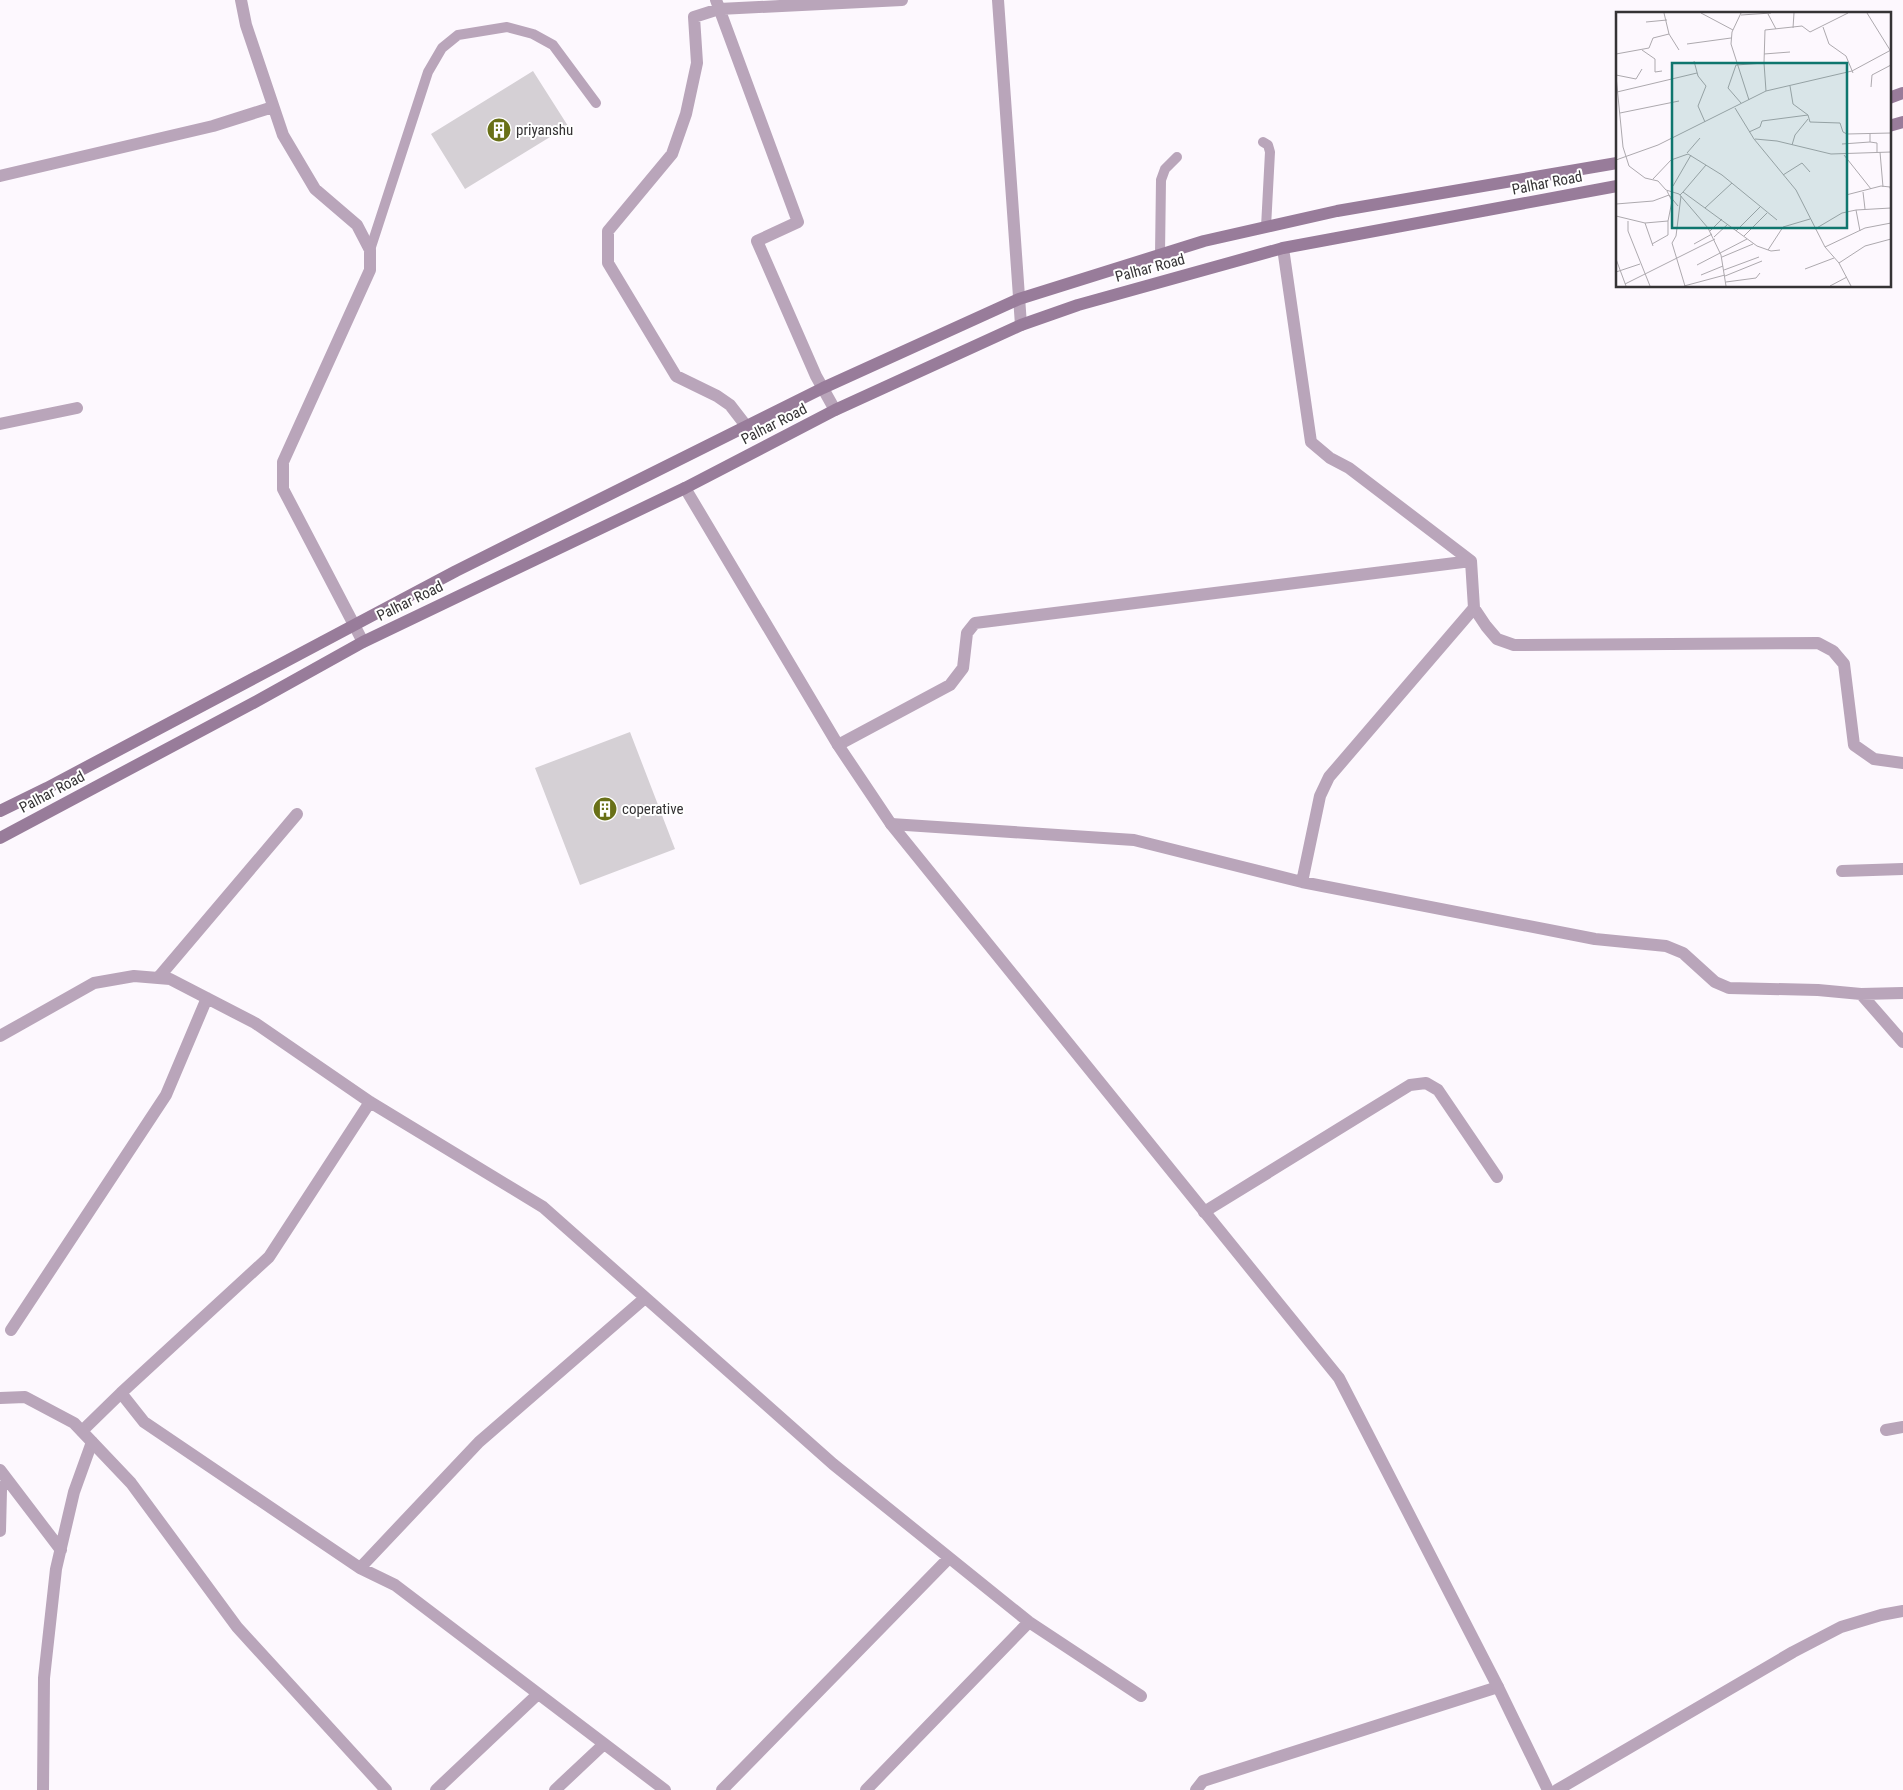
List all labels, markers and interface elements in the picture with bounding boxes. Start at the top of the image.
inset map [1616,12,1890,288]
building icon: priyanshu [486,117,512,143]
place label: priyanshu [516,121,573,139]
street label: Palhar Road [1510,167,1584,199]
street label: Palhar Road [1113,250,1187,286]
street label: Palhar Road [738,400,810,448]
street label: Palhar Road [374,577,446,625]
street label: Palhar Road [16,767,88,817]
building icon: coperative [592,796,618,822]
place label: coperative [622,800,684,818]

